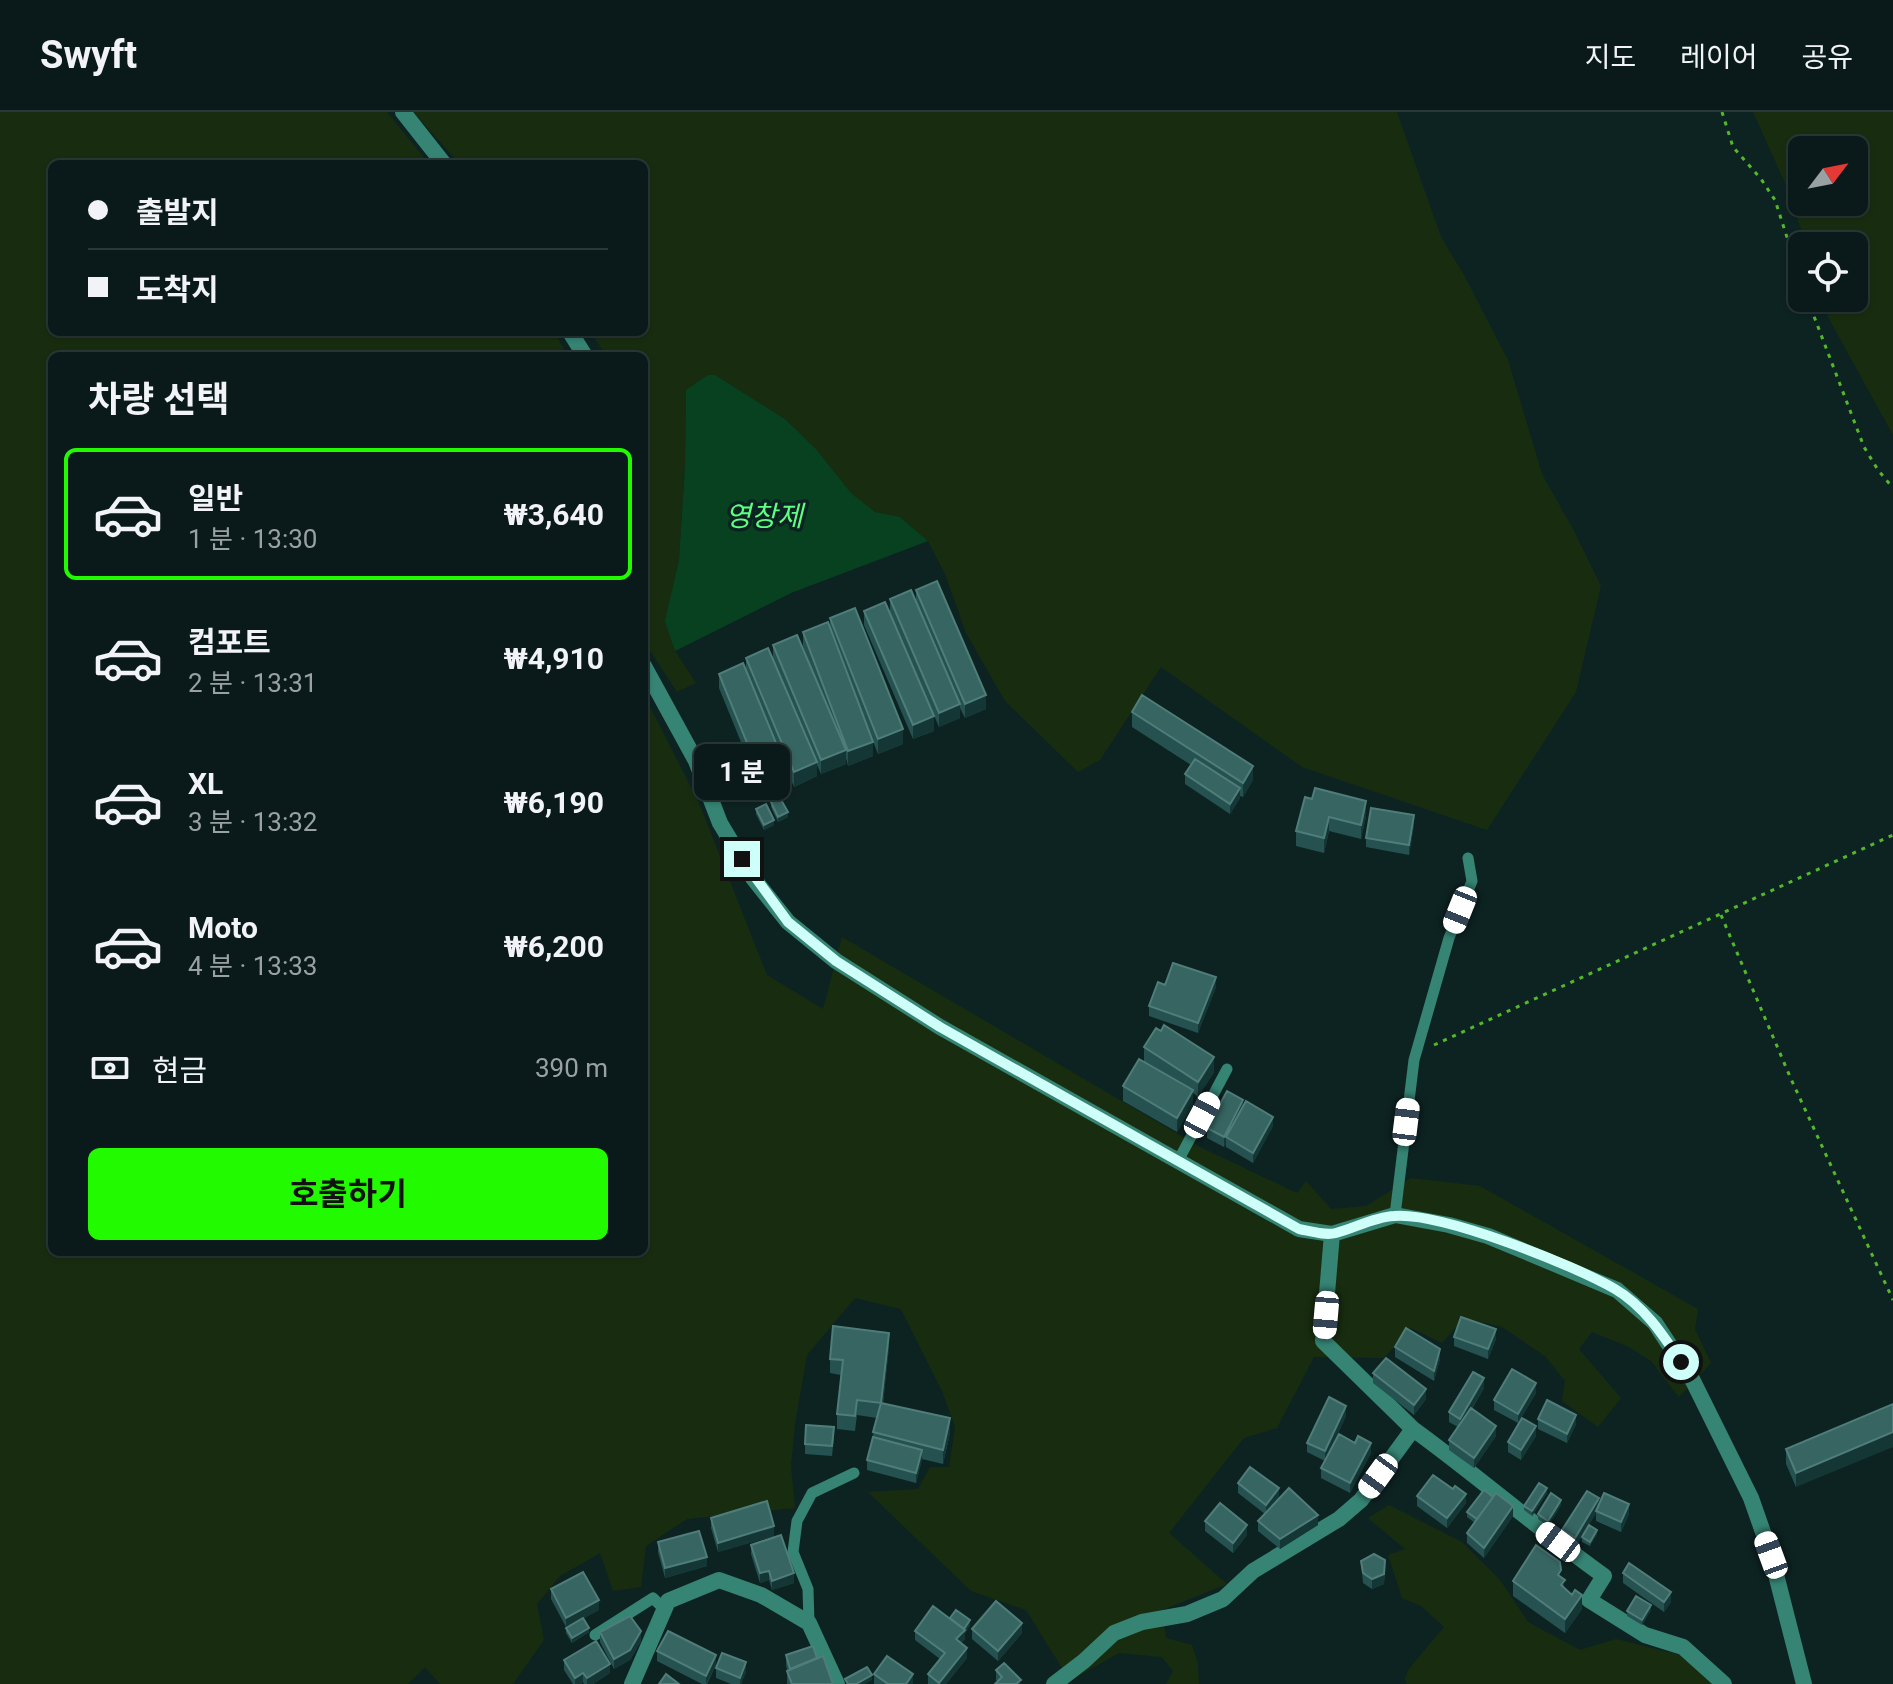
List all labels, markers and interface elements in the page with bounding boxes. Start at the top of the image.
text: Swyft [40,33,137,77]
text: 지도 [1585,41,1636,74]
text: 레이어 [1680,41,1757,74]
text: 공유 [1801,41,1853,74]
north arrow [1788,136,1868,216]
map controls [1788,136,1868,312]
text: 출발지 [136,195,219,230]
button: locate [1788,232,1868,312]
text: 도착지 [136,272,219,307]
text: 차량 선택 [88,379,229,421]
icon: car [92,478,164,550]
text: 일반 [188,481,243,516]
text: ₩3,640 [503,497,604,532]
water label: 영창제 [725,500,806,533]
text: 1 분 · 13:30 [188,524,317,554]
icon: car [92,622,164,694]
text: 컴포트 [188,625,271,660]
text: ₩4,910 [503,641,604,676]
text: 2 분 · 13:31 [188,668,317,698]
callout: 1 분 [694,743,790,799]
text: 1 분 [719,757,765,787]
icon: car [92,766,164,838]
text: XL [188,766,223,801]
text: ₩6,190 [503,785,604,820]
text: 3 분 · 13:32 [188,807,317,837]
route end [724,841,760,877]
car [1440,883,1480,937]
icon: car [92,910,164,982]
text: Moto [188,910,258,945]
text: ₩6,200 [503,929,604,964]
text: 4 분 · 13:33 [188,951,317,981]
icon: cash [88,1046,132,1090]
text: 현금 [152,1053,207,1088]
text: 390 m [535,1053,608,1083]
car [1180,1088,1224,1142]
car [1391,1097,1421,1147]
button: 호출하기 [88,1148,608,1240]
car [1312,1290,1340,1340]
route start [1663,1344,1699,1380]
car [1354,1450,1402,1502]
car [1532,1518,1584,1566]
car [1752,1528,1790,1582]

